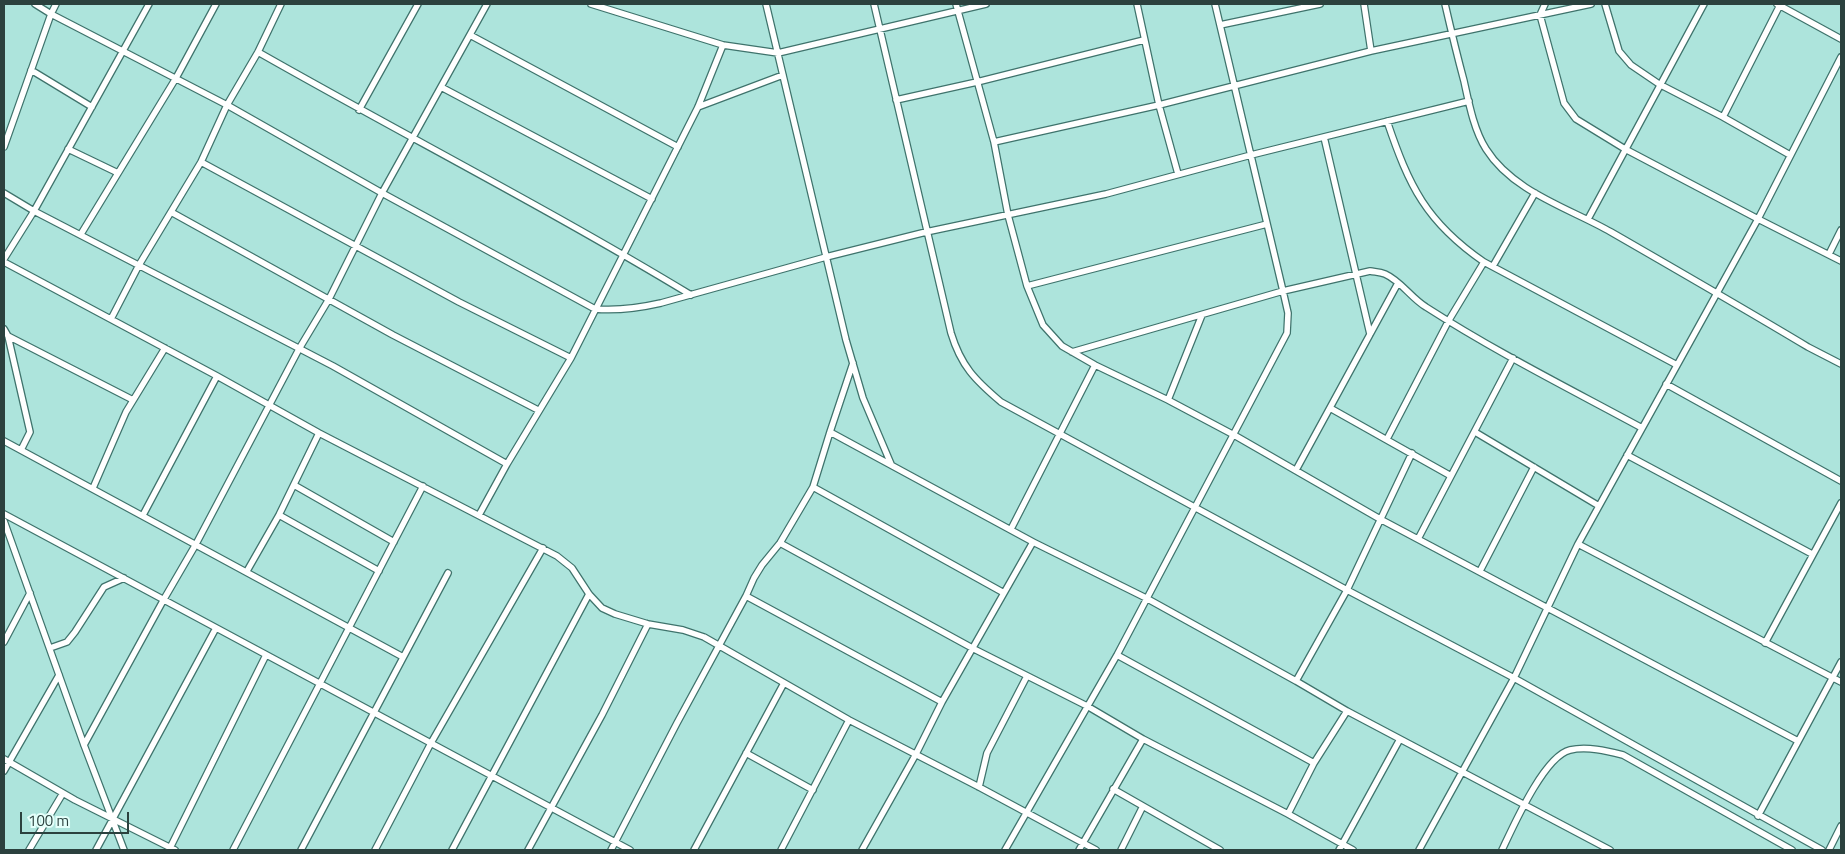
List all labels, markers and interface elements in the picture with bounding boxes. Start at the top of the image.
scale bar [22,802,131,834]
text: 100 m [28,809,69,832]

